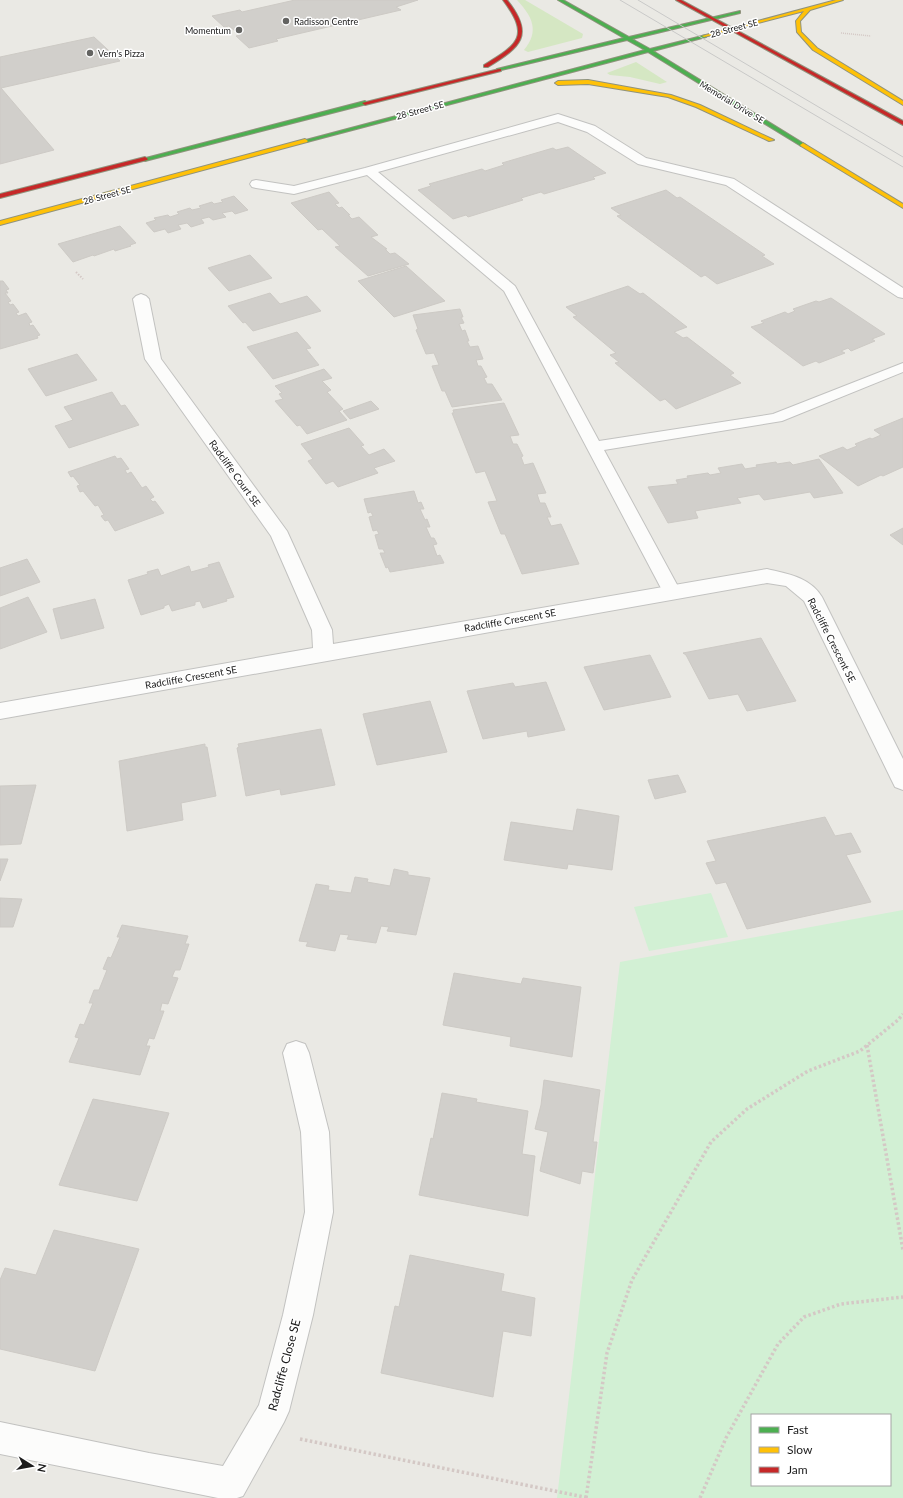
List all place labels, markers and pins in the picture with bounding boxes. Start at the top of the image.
marker: Radisson Centre [281,16,291,26]
place label: Radisson Centre [294,16,358,27]
place label: Momentum [185,25,231,36]
marker: Momentum [234,25,244,35]
marker: Vern's Pizza [85,48,95,58]
place label: Vern's Pizza [98,48,144,59]

